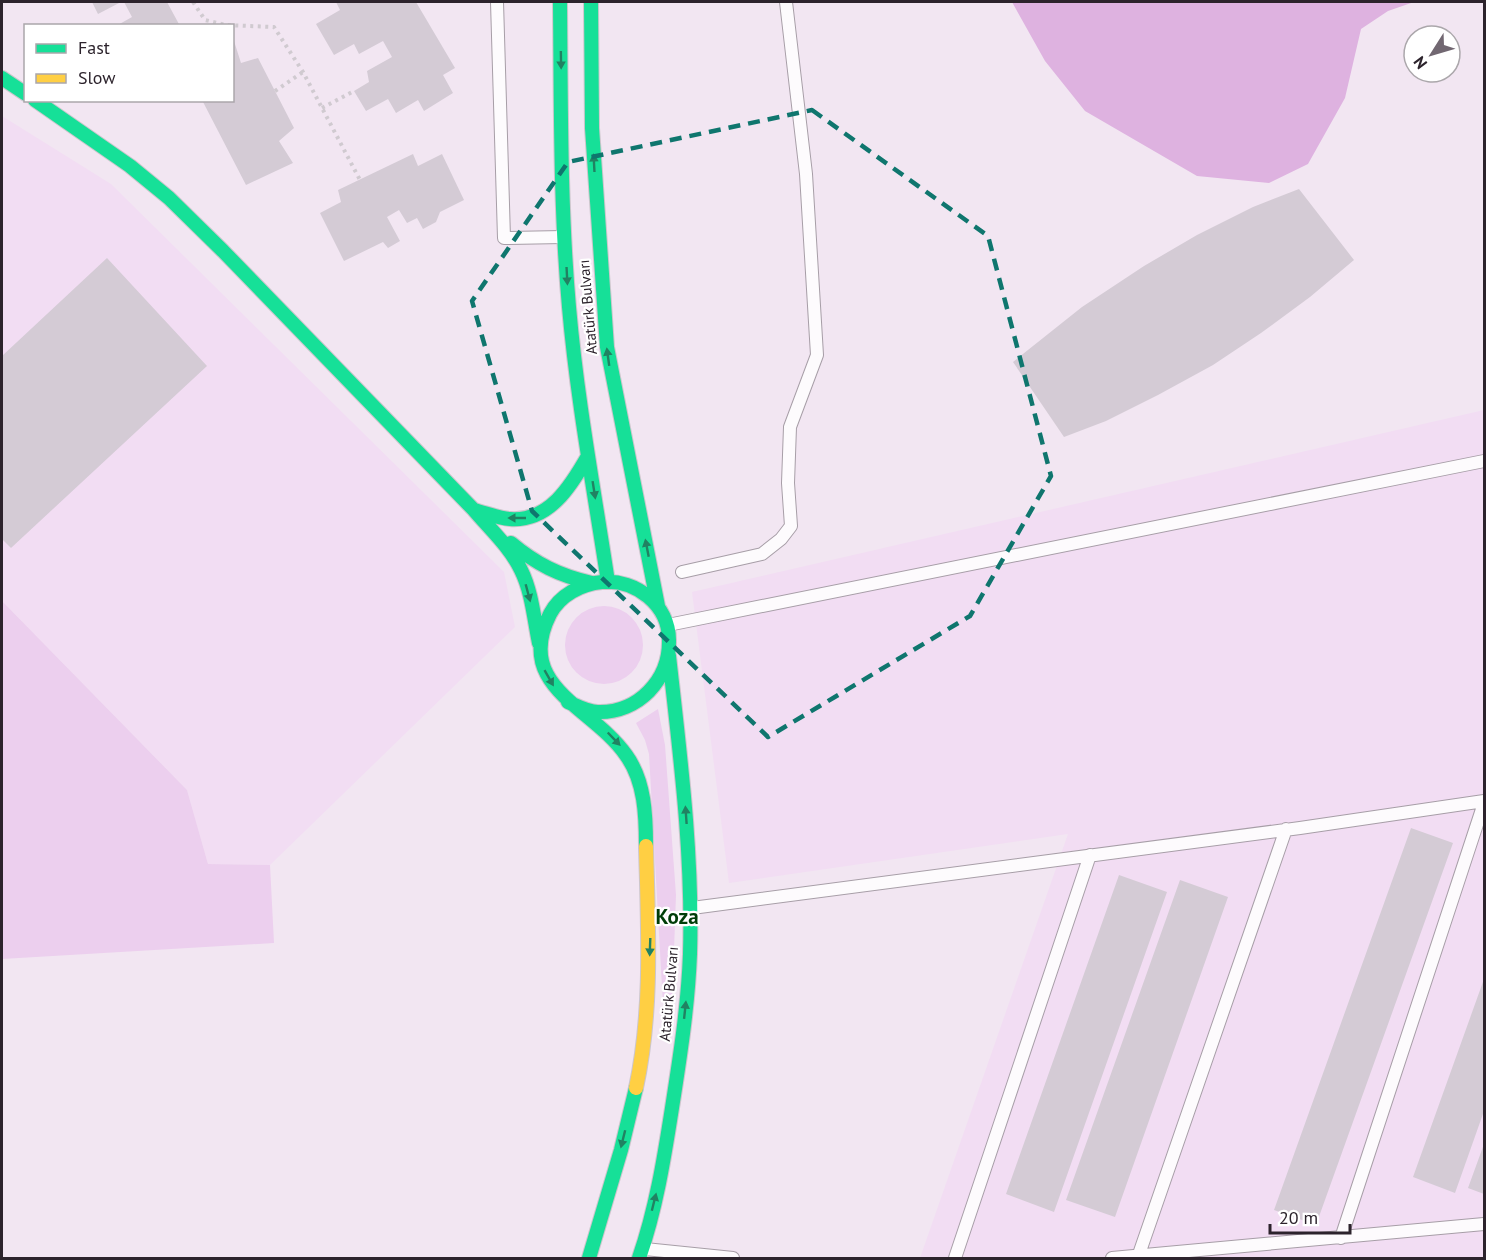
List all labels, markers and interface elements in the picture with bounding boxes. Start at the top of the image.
legend [24,24,234,102]
north arrow [1402,24,1462,84]
text: Fast [78,36,110,59]
one-way arrow [556,50,566,69]
text: N [1409,53,1431,73]
text: Slow [78,66,116,89]
one-way arrow [589,153,598,172]
street label: Atatürk Bulvarı [574,259,601,355]
one-way arrow [562,266,571,285]
one-way arrow [604,347,613,366]
one-way arrow [589,481,598,500]
one-way arrow [507,513,526,523]
one-way arrow [642,538,651,557]
one-way arrow [524,583,534,602]
one-way arrow [544,670,554,687]
one-way arrow [606,732,620,746]
one-way arrow [681,805,691,824]
district label: Koza [655,903,699,930]
one-way arrow [645,937,654,956]
street label: Atatürk Bulvarı [655,946,682,1042]
one-way arrow [680,1000,690,1019]
one-way arrow [618,1131,627,1149]
one-way arrow [650,1192,659,1211]
scale bar [1270,1197,1350,1235]
text: 20 m [1279,1206,1318,1229]

